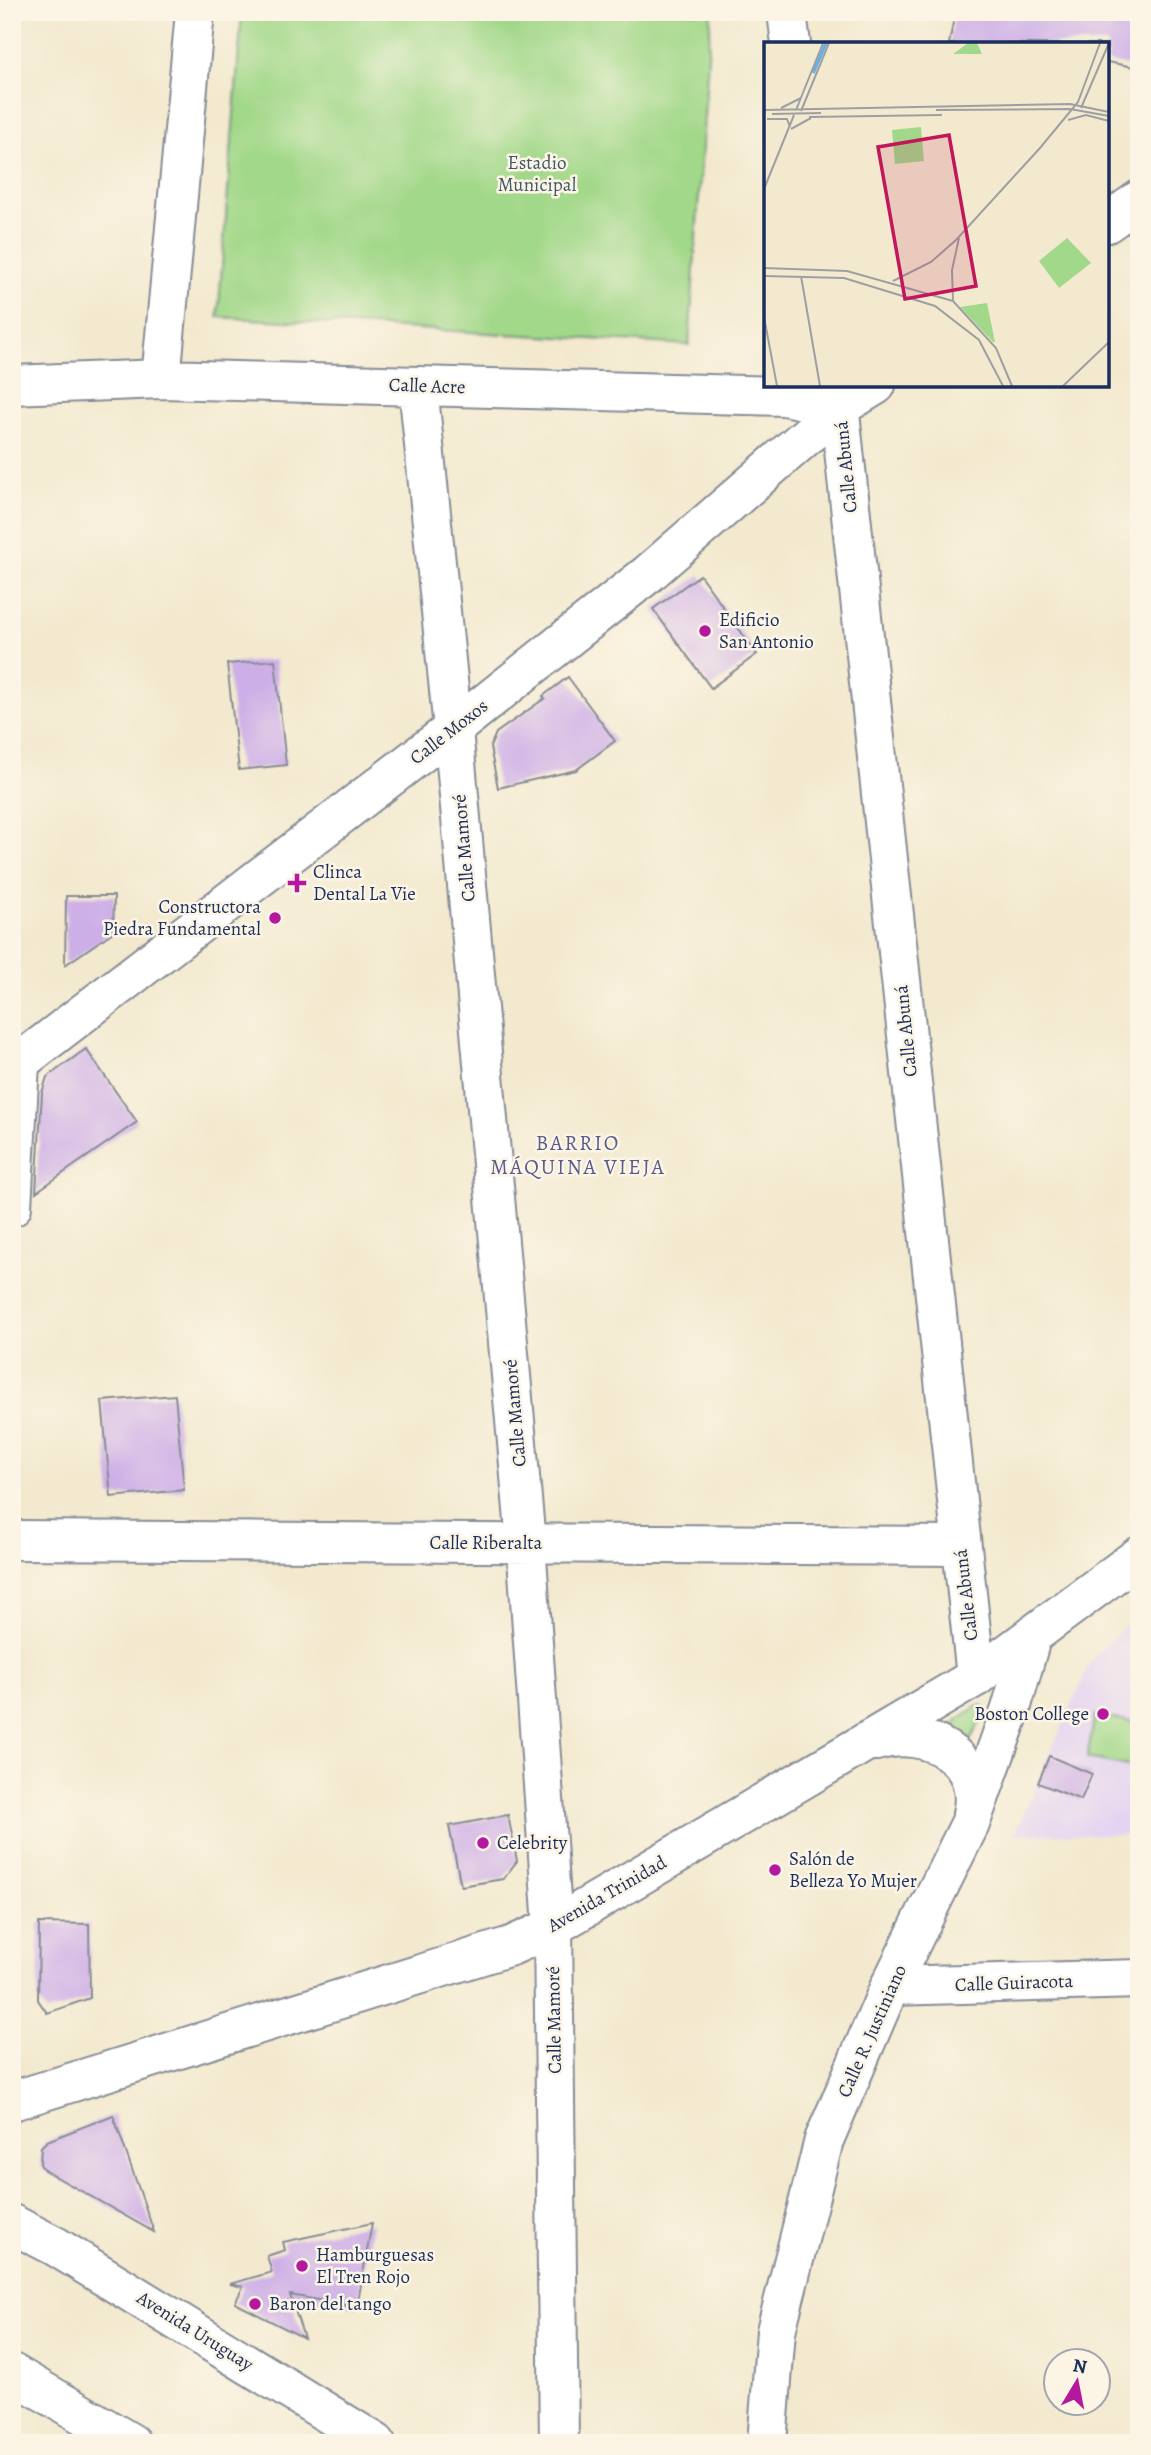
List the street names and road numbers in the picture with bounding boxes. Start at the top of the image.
street label: Calle Acre [388,372,466,400]
street label: Calle Abuná [828,420,864,514]
street label: Calle Moxos [404,693,494,771]
street label: Calle Mamoré [446,793,482,903]
street label: Calle Abuná [888,984,924,1078]
street label: Calle Mamoré [497,1358,533,1468]
street label: Calle Riberalta [430,1530,543,1556]
street label: Calle Abuná [947,1548,985,1642]
street label: Avenida Trinidad [542,1849,672,1939]
street label: Calle R. Justiniano [831,1960,913,2102]
street label: Calle Mamoré [540,1966,568,2074]
street label: Calle Guiracota [954,1968,1074,1998]
street label: Avenida Uruguay [131,2284,259,2377]

